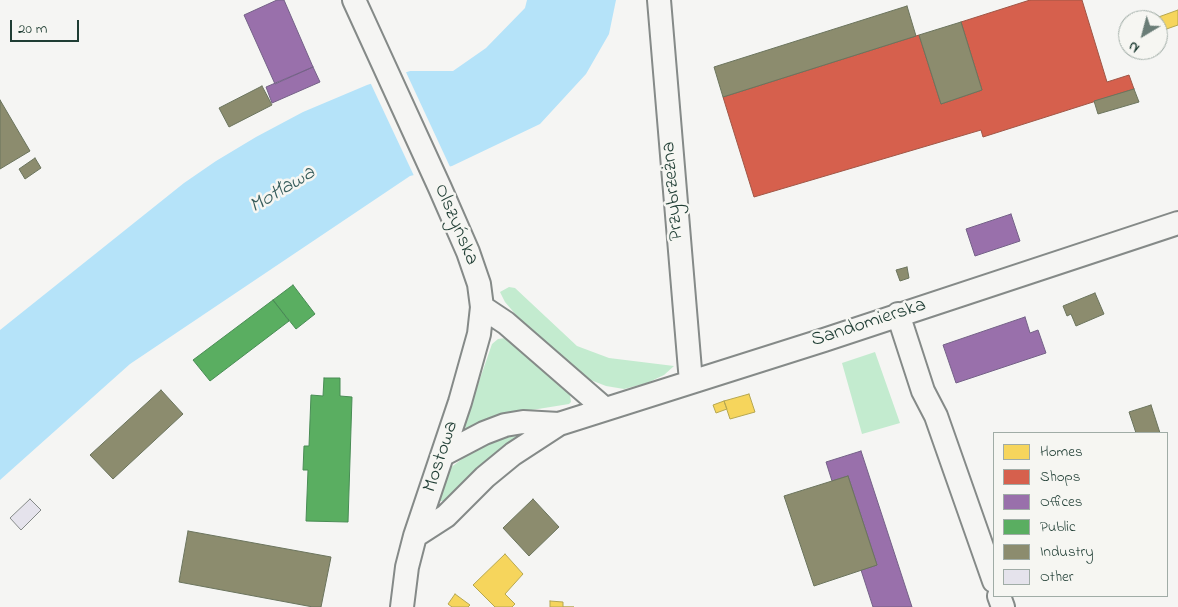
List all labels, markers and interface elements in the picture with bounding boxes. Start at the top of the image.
scale bar [12,10,81,42]
north arrow [1118,10,1168,60]
text: 20 m [18,18,47,40]
text: N [1124,35,1144,58]
street label: Przybrzeżna [658,141,690,241]
water label: Motława [246,162,320,220]
street label: Olszyńska [427,181,483,269]
street label: Sandomierska [809,294,929,354]
street label: Mostowa [419,418,465,496]
legend [993,432,1168,597]
text: Homes [1040,441,1083,463]
text: Shops [1040,466,1080,488]
text: Offices [1040,491,1082,513]
text: Public [1040,516,1076,538]
text: Industry [1040,541,1094,563]
text: Other [1040,566,1073,588]

